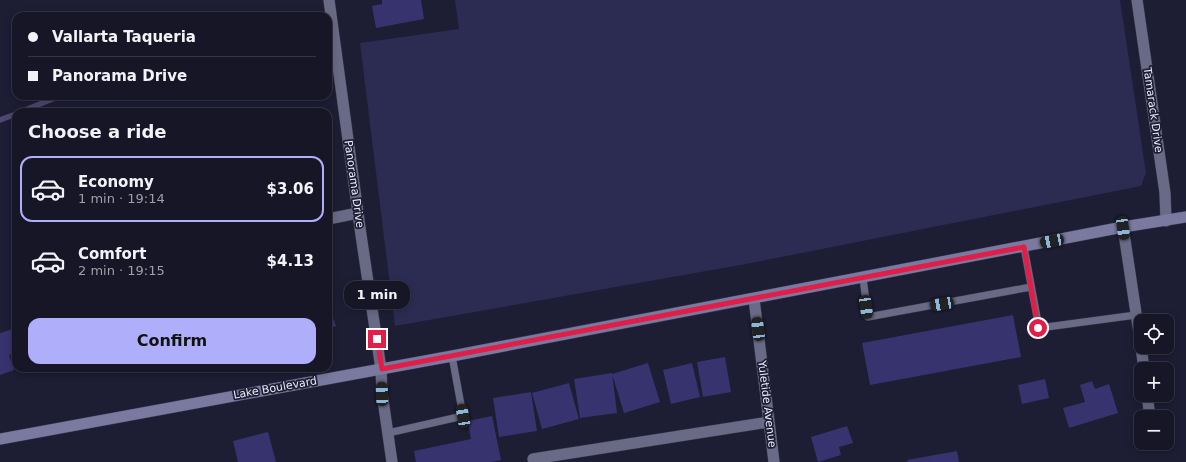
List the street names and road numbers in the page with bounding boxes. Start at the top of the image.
street label: Tamarack Drive [1140,66,1165,154]
street label: Panorama Drive [341,139,367,229]
street label: Yuletide Avenue [755,359,779,449]
street label: Lake Boulevard [232,374,318,402]

